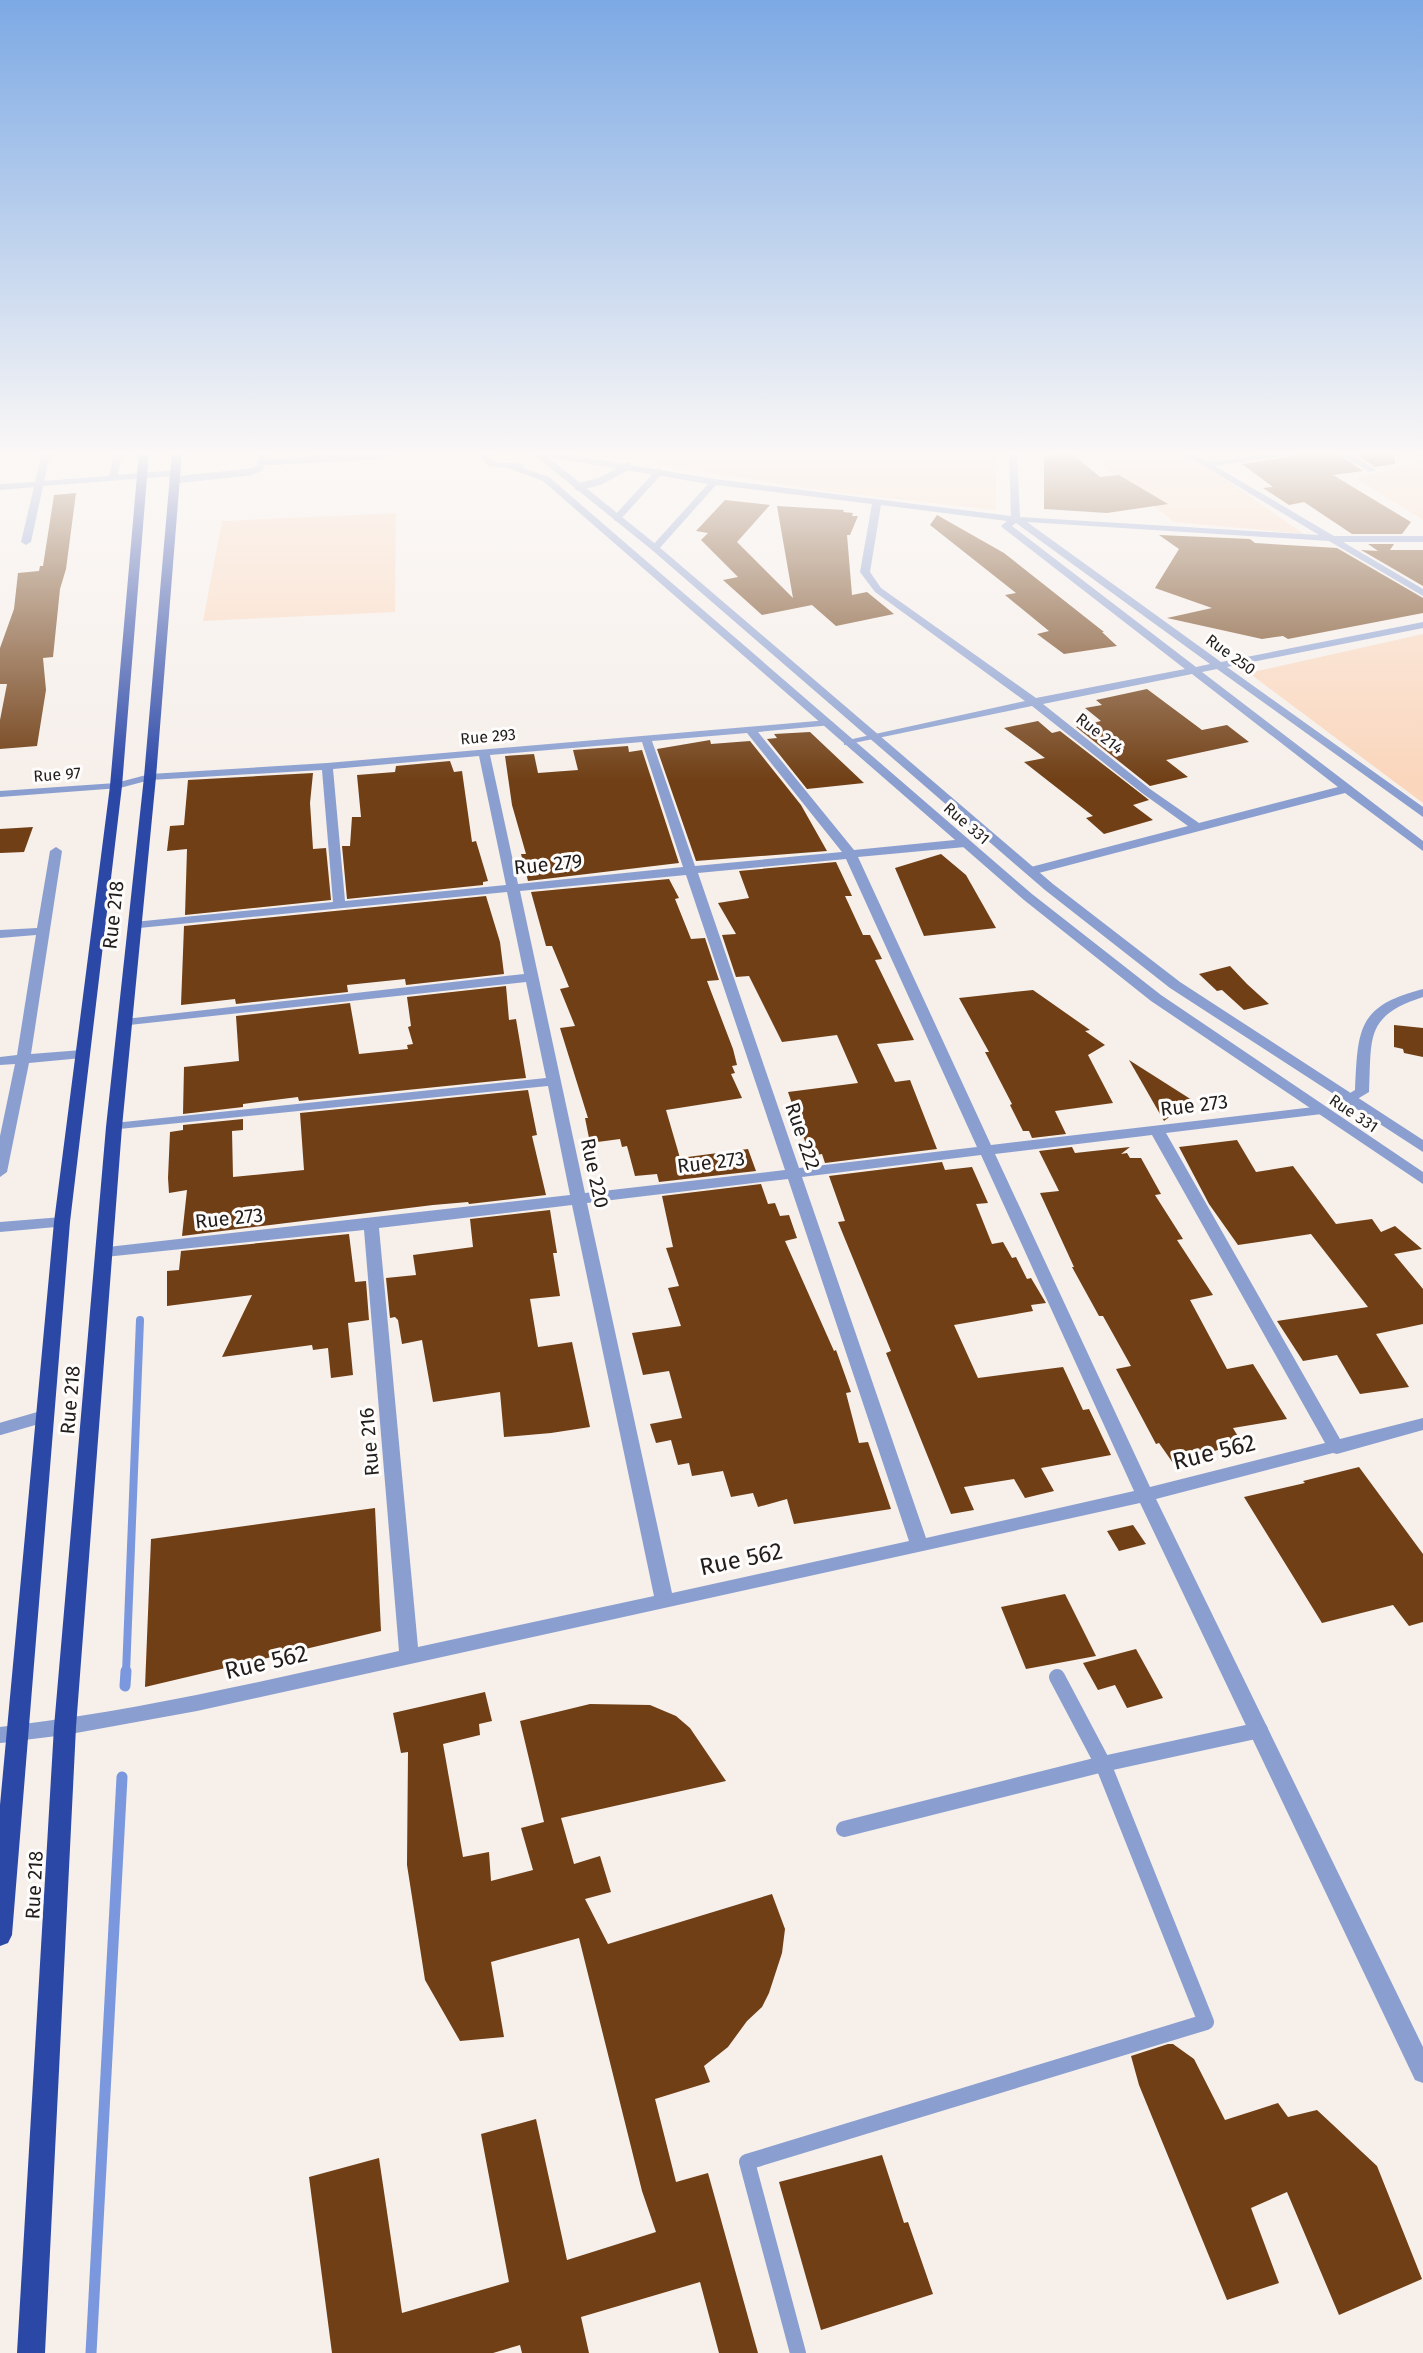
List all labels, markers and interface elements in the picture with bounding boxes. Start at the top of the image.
street label: Rue 250 [1202,630,1259,679]
street label: Rue 214 [1072,709,1128,758]
street label: Rue 293 [459,725,517,748]
street label: Rue 97 [33,763,81,786]
street label: Rue 331 [940,798,993,848]
street label: Rue 279 [513,848,583,880]
street label: Rue 218 [97,879,129,951]
street label: Rue 273 [1159,1089,1229,1121]
street label: Rue 331 [1326,1090,1382,1137]
street label: Rue 222 [780,1099,826,1173]
street label: Rue 220 [576,1136,614,1210]
street label: Rue 273 [676,1146,746,1178]
street label: Rue 273 [194,1202,264,1234]
street label: Rue 218 [55,1365,85,1435]
street label: Rue 216 [354,1407,384,1477]
street label: Rue 562 [1170,1428,1258,1476]
street label: Rue 562 [697,1537,785,1581]
street label: Rue 562 [222,1639,310,1685]
street label: Rue 218 [20,1850,48,1920]

